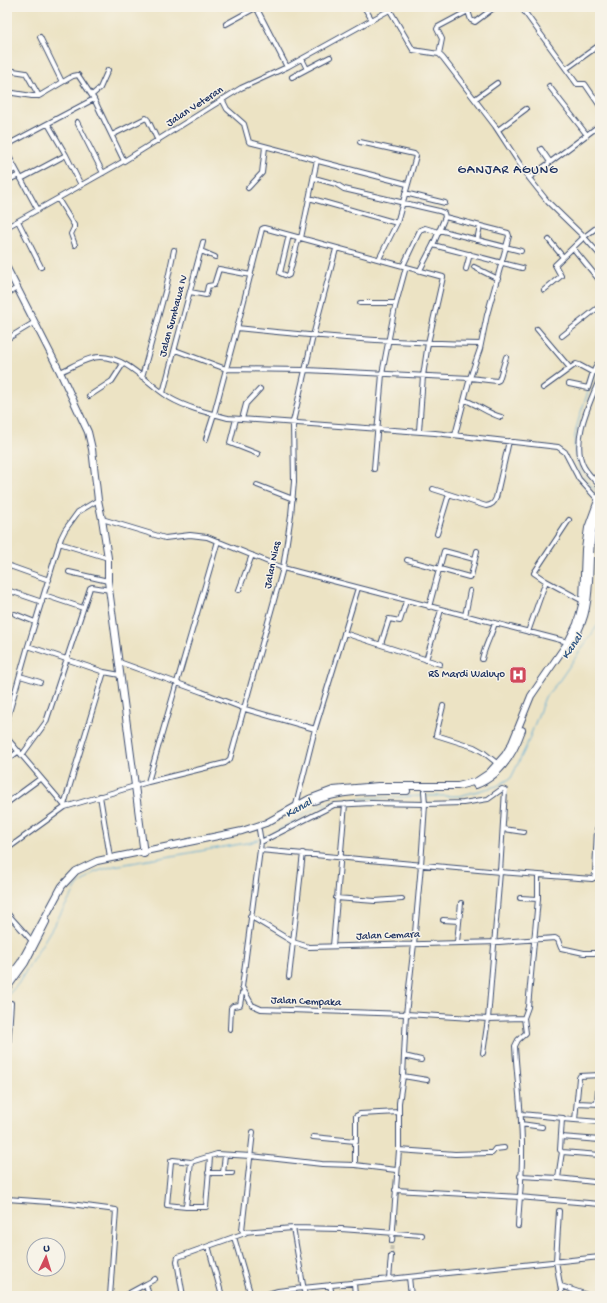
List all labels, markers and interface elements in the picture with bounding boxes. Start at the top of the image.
street label: Jalan Veteran [164,84,226,130]
district label: GANJAR AGUNG [458,163,558,178]
street label: Jalan Sumbawa IV [157,274,191,358]
street label: Jalan Nias [262,539,284,590]
water label: Kanal [559,630,587,663]
hospital icon: RS Mardi Waluyo [508,665,528,685]
place label: RS Mardi Waluyo [428,669,505,681]
water label: Kanal [283,795,316,822]
street label: Jalan Cemara [356,929,421,943]
street label: Jalan Cempaka [271,995,342,1009]
north arrow [26,1237,66,1277]
text: U [43,1243,51,1255]

